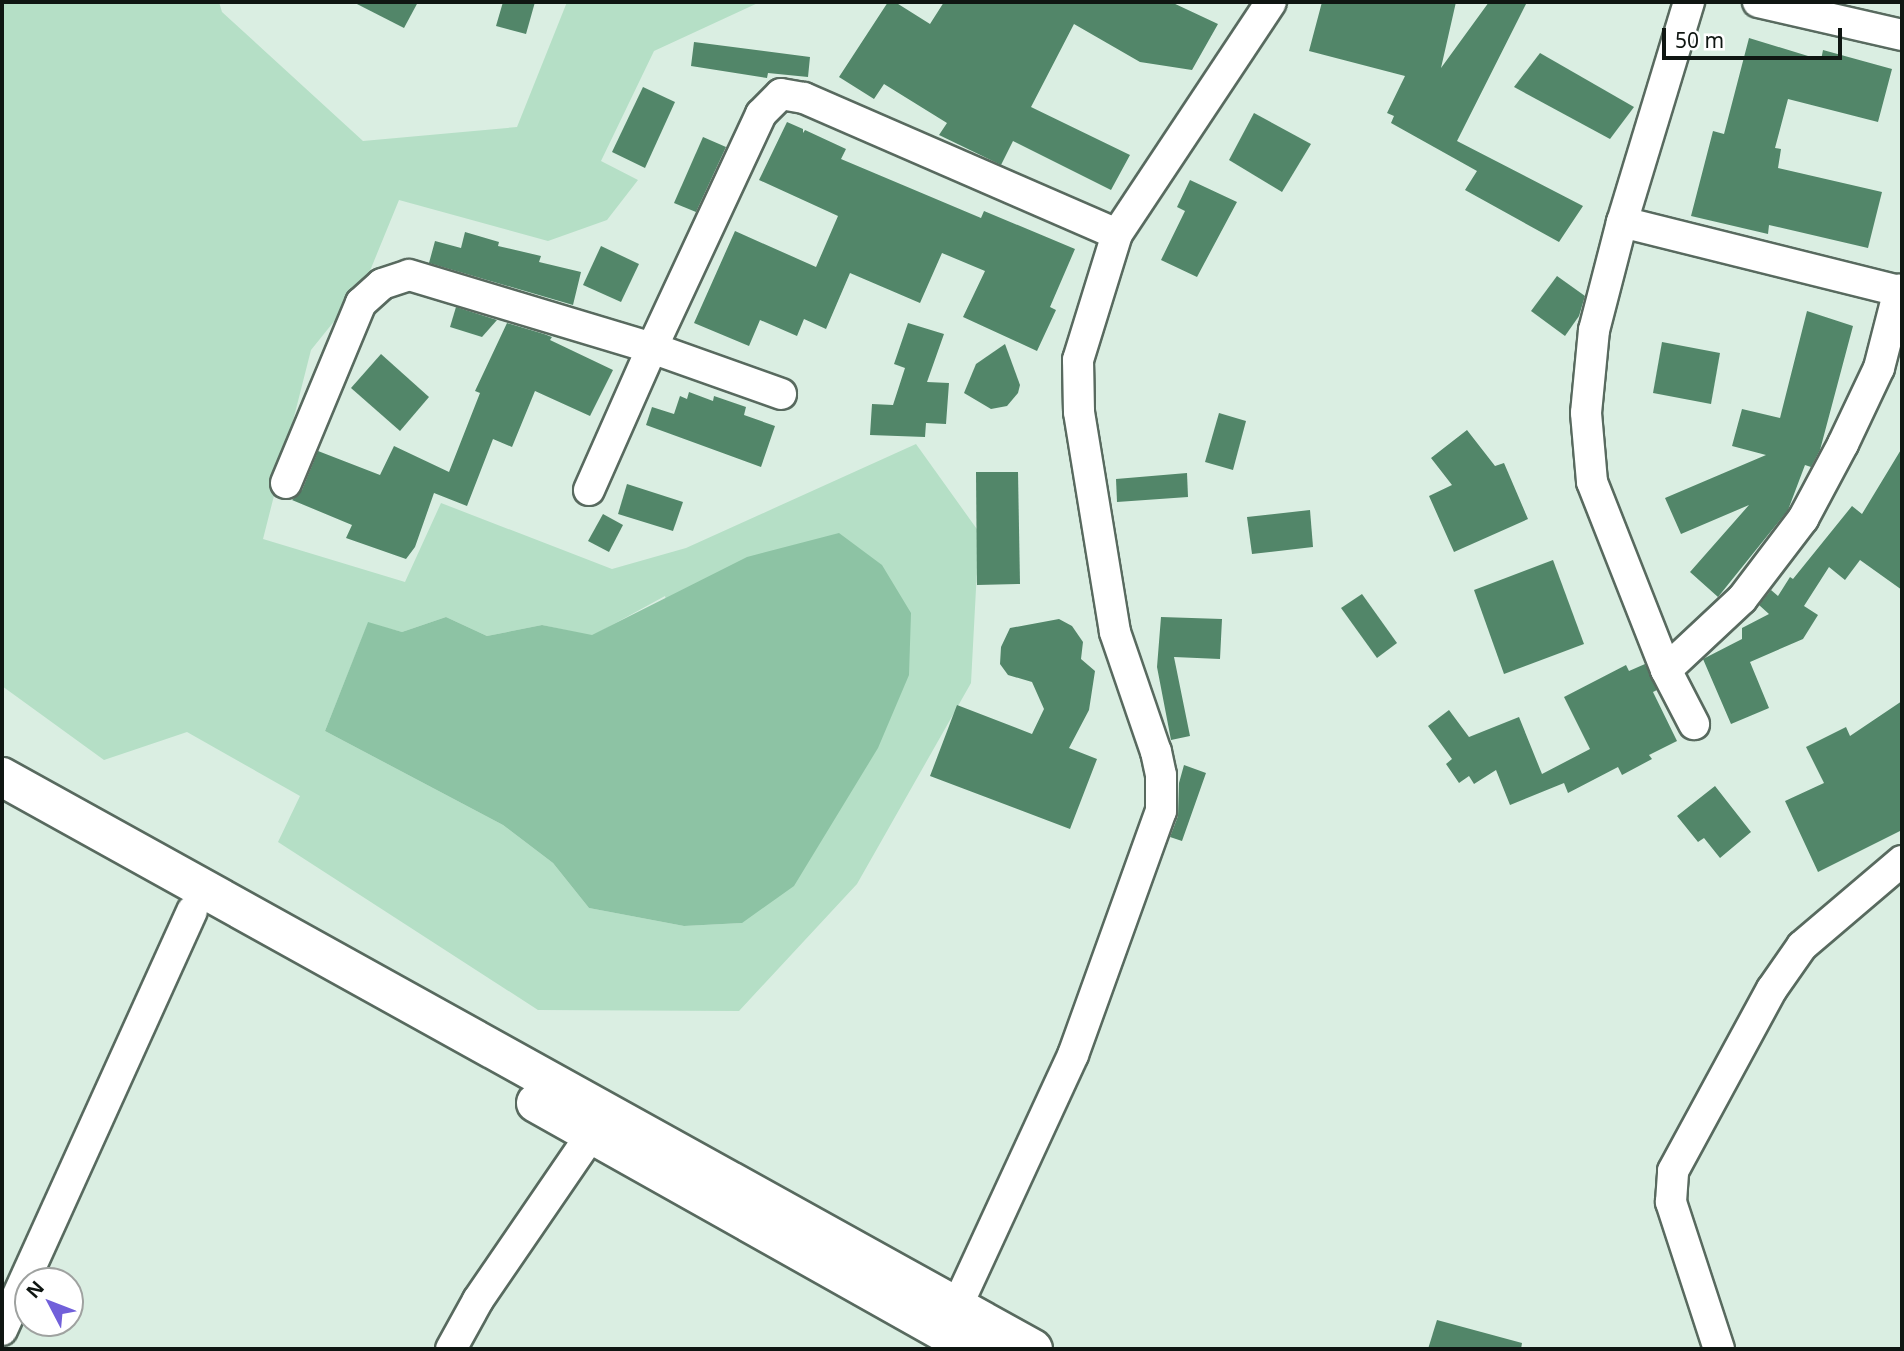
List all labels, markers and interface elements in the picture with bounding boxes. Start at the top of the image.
scale bar [1666,14,1846,58]
text: 50 m [1675,26,1724,54]
north arrow [14,1267,84,1337]
text: N [20,1275,50,1304]

